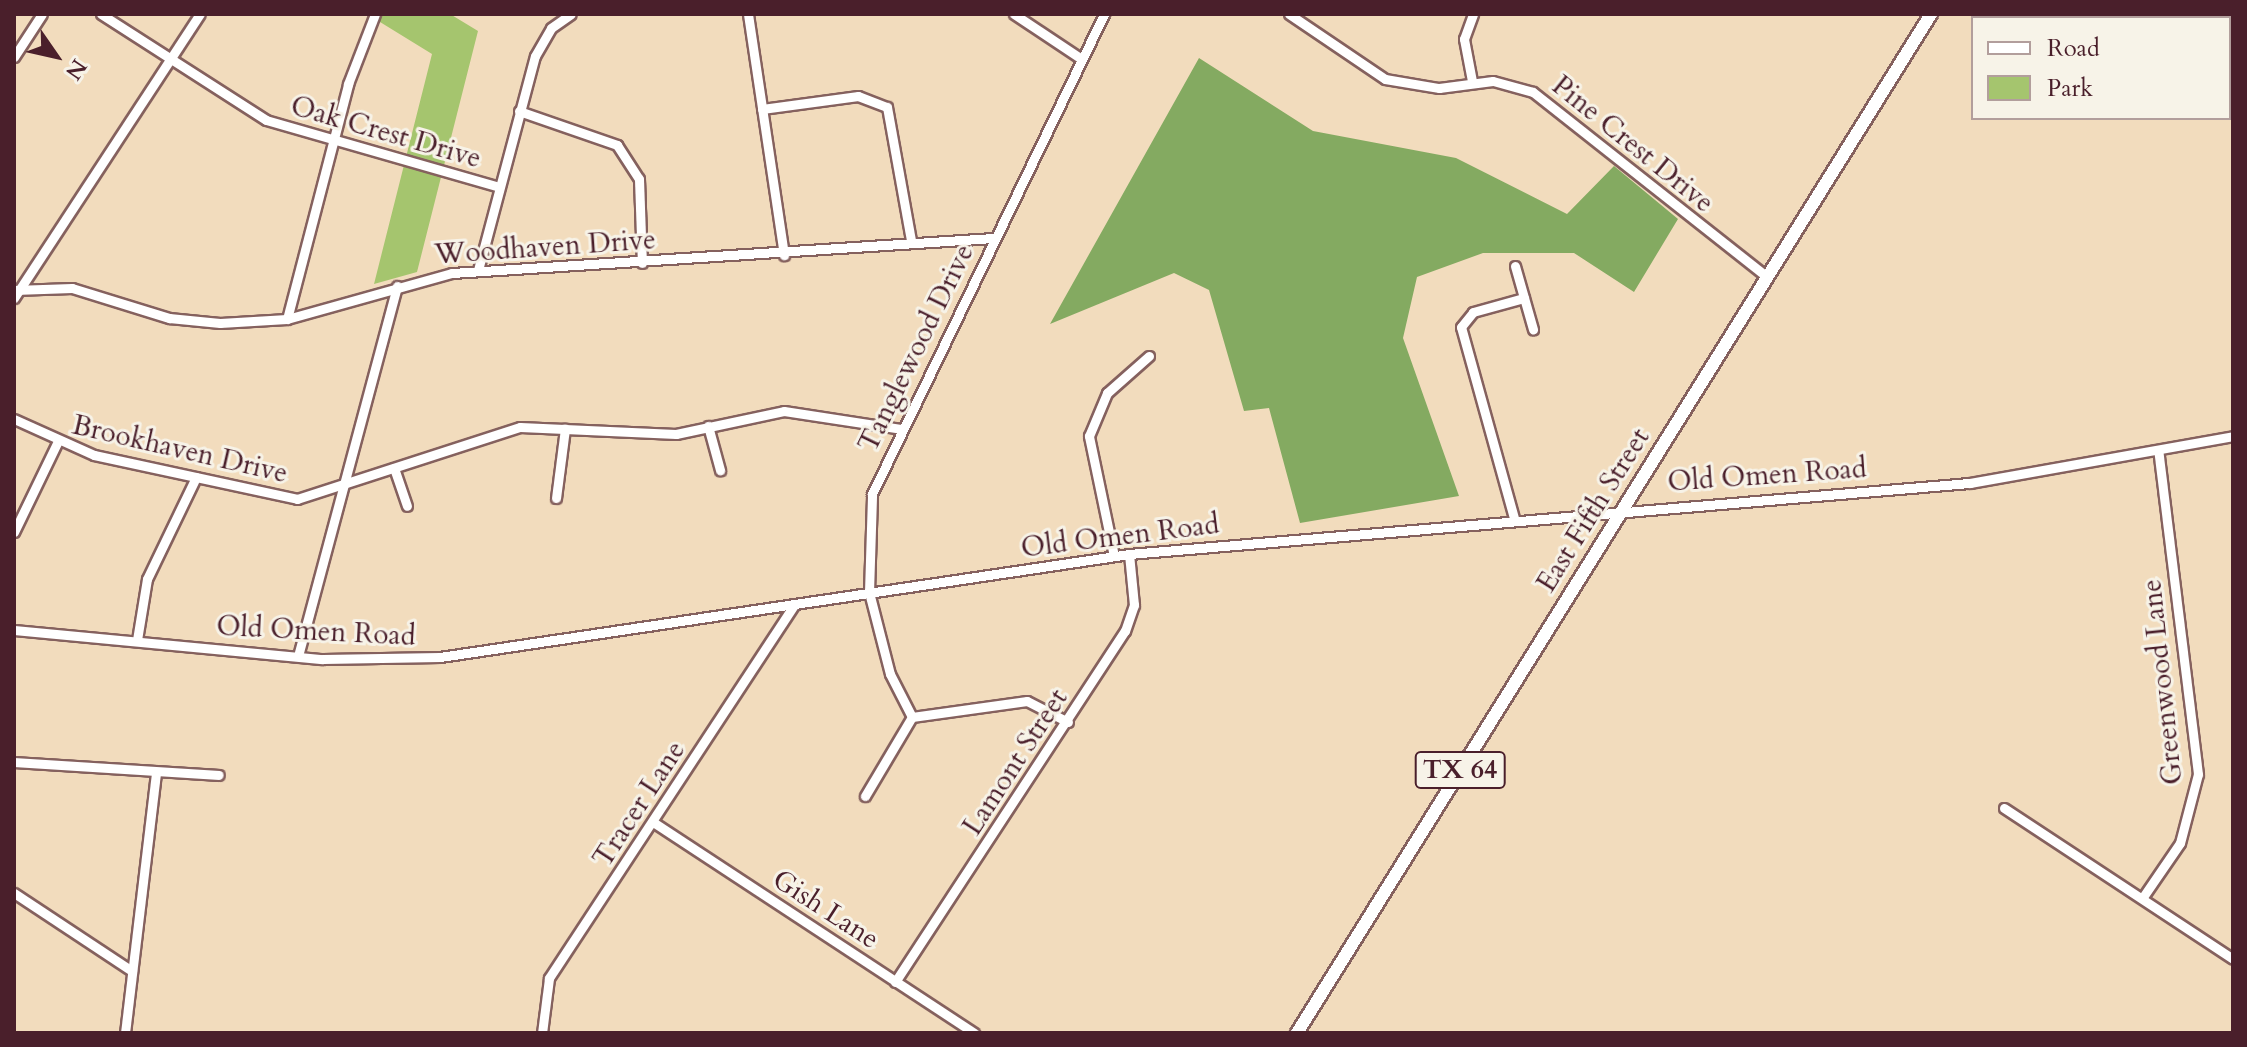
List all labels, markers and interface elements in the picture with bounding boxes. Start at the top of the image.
north arrow [16,16,96,96]
legend [1971,16,2231,120]
text: Road [2047,32,2100,65]
text: N [58,53,94,86]
street label: Pine Crest Drive [1545,69,1721,219]
text: Park [2047,72,2093,105]
street label: Oak Crest Drive [287,89,485,175]
street label: Woodhaven Drive [433,223,657,271]
street label: Tanglewood Drive [851,239,981,457]
street label: Brookhaven Drive [69,408,291,490]
street label: East Fifth Street [1529,422,1657,598]
street label: Old Omen Road [1666,451,1868,499]
street label: Old Omen Road [1019,507,1221,565]
street label: Greenwood Lane [2134,578,2190,786]
street label: Old Omen Road [216,609,416,653]
street label: Lamont Street [955,683,1075,841]
street label: Tracer Lane [586,735,692,873]
road number: TX 64 [1414,748,1506,792]
street label: Gish Lane [767,862,885,956]

